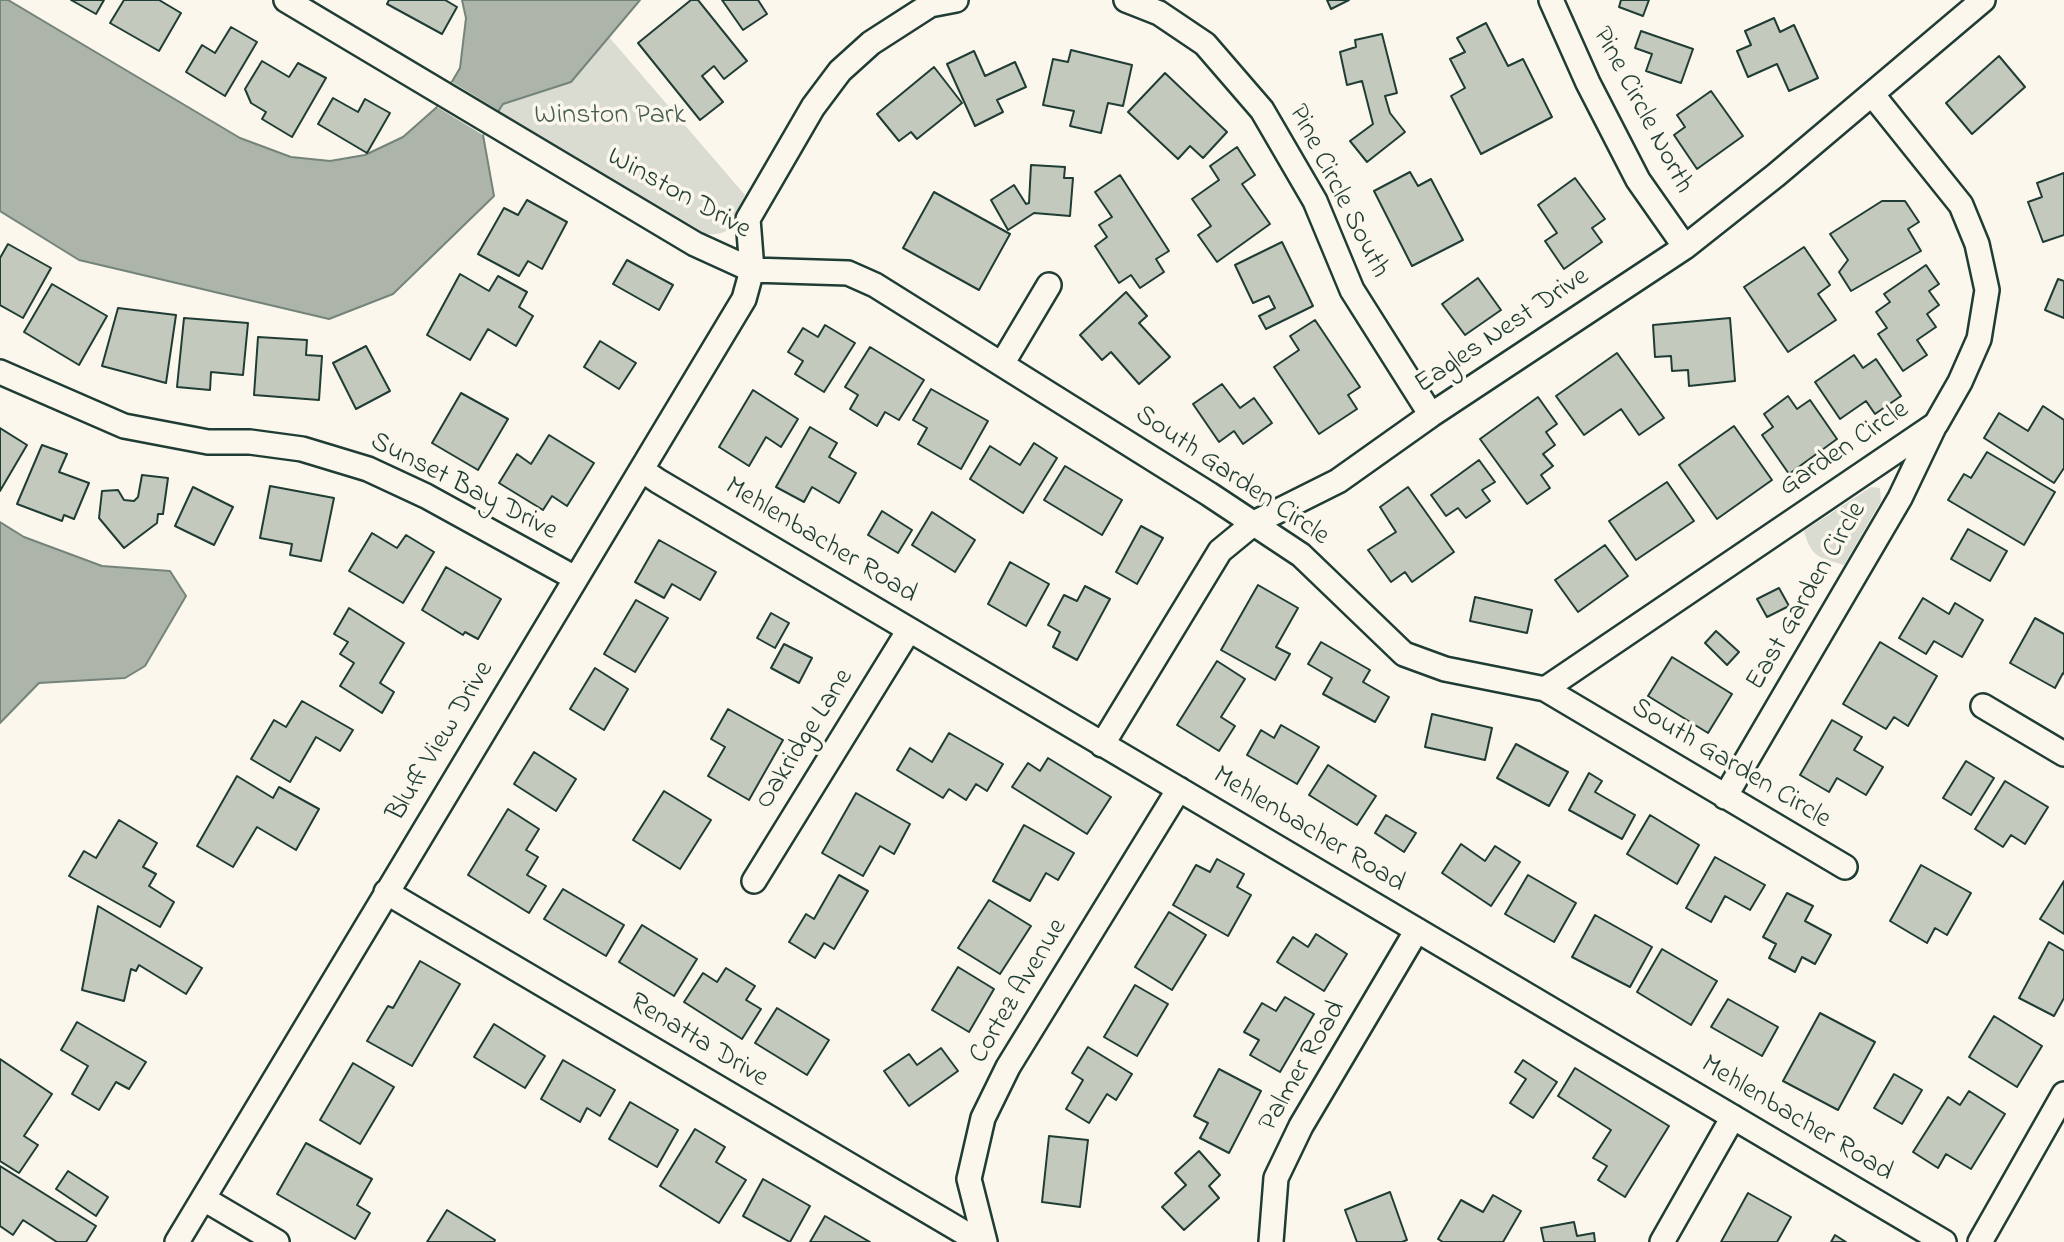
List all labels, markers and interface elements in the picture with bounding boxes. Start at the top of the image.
street label: Pine Circle North [1583,22,1699,200]
park label: Winston Park [534,100,686,134]
street label: Pine Circle South [1279,100,1395,284]
street label: Winston Drive [600,142,756,248]
street label: Eagles Nest Drive [1410,261,1596,403]
street label: Garden Circle [1774,394,1916,506]
street label: South Garden Circle [1127,399,1335,555]
street label: Sunset Bay Drive [364,426,562,550]
street label: Mehlenbacher Road [718,471,922,613]
street label: East Garden Circle [1740,497,1876,697]
street label: Bluff View Drive [381,656,503,828]
street label: Oakridge Lane [750,664,862,816]
street label: South Garden Circle [1624,692,1836,838]
street label: Mehlenbacher Road [1206,760,1410,902]
street label: Cortez Avenue [964,913,1076,1071]
street label: Renatta Drive [622,987,774,1097]
street label: Palmer Road [1253,996,1355,1138]
street label: Mehlenbacher Road [1694,1049,1898,1191]

